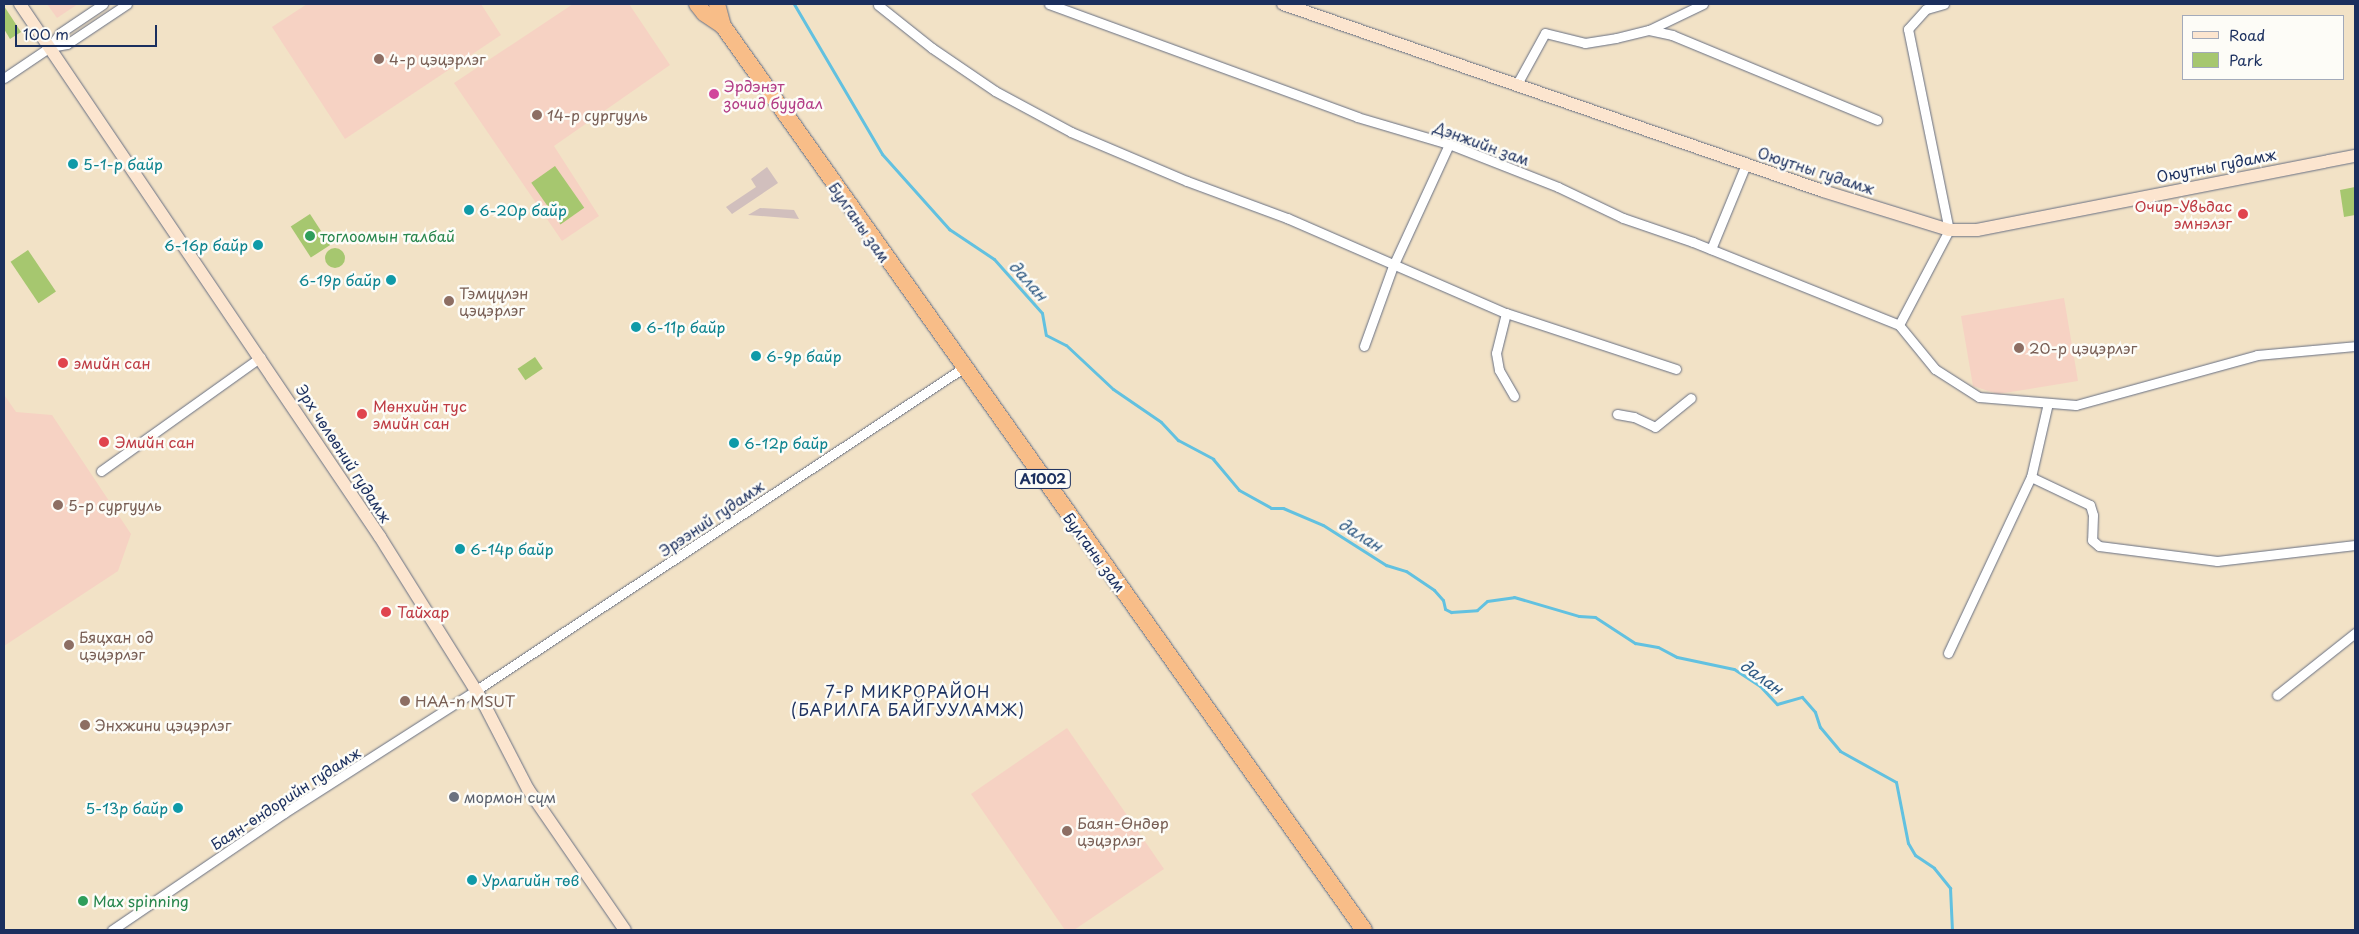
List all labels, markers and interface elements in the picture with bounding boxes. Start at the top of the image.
scale bar [18,15,160,47]
legend [2182,15,2344,80]
text: 100 m [23,22,69,45]
text: Road [2229,23,2265,46]
text: Park [2229,48,2263,71]
place label: 4-р цэцэрлэг [389,50,486,68]
marker: 4-р цэцэрлэг [373,53,385,65]
place label: Эрдэнэт зочид буудал [724,76,822,111]
marker: Эрдэнэт зочид буудал [708,88,720,100]
place label: 14-р сургууль [547,106,648,124]
marker: 14-р сургууль [531,109,543,121]
street label: Дэнжийн зам [1431,117,1533,169]
street label: Оюутны гудамж [1756,143,1876,197]
street label: Оюутны гудамж [2155,145,2277,185]
place label: 5-1-р байр [83,155,163,173]
marker: 5-1-р байр [67,158,79,170]
street label: Булганы зам [825,178,895,266]
place label: Oчир-Увьдас эмнэлэг [2134,196,2232,231]
place label: 6-20р байр [479,201,567,219]
marker: 6-20р байр [463,204,475,216]
marker: Oчир-Увьдас эмнэлэг [2236,207,2250,221]
place label: тоглоомын талбай [320,227,455,245]
marker: тоглоомын талбай [304,230,316,242]
place label: 6-16р байр [164,236,248,254]
marker: 6-16р байр [252,239,264,251]
water label: далан [1006,256,1052,304]
place label: 6-19р байр [298,271,381,289]
marker: 6-19р байр [385,274,397,286]
place label: Тэмүүлэн цэцэрлэг [459,283,528,318]
marker: Тэмүүлэн цэцэрлэг [443,295,455,307]
place label: 6-11р байр [646,318,726,336]
marker: 6-11р байр [630,321,642,333]
place label: 20-р цэцэрлэг [2029,339,2137,357]
marker: 20-р цэцэрлэг [2013,342,2025,354]
place label: 6-9р байр [766,347,842,365]
marker: 6-9р байр [750,350,762,362]
place label: эмийн сан [74,354,151,372]
marker: эмийн сан [56,356,70,370]
street label: Эрх чөлөөний гудамж [292,380,396,526]
place label: Мөнхийн тус эмийн сан [373,396,468,431]
marker: Мөнхийн тус эмийн сан [355,407,369,421]
place label: Эмийн сан [115,433,195,451]
place label: 6-12р байр [744,434,829,452]
marker: Эмийн сан [97,435,111,449]
marker: 6-12р байр [728,437,740,449]
road number: A1002 [1014,468,1072,490]
street label: Эрээний гудамж [655,476,767,560]
place label: 5-р сургууль [68,496,162,514]
marker: 5-р сургууль [52,499,64,511]
street label: Булганы зам [1060,508,1130,596]
water label: далан [1336,513,1386,555]
place label: 6-14р байр [470,540,554,558]
marker: 6-14р байр [454,543,466,555]
place label: Тайхар [397,603,449,621]
marker: Тайхар [379,605,393,619]
place label: Бяцхан од цэцэрлэг [79,627,154,662]
marker: Бяцхан од цэцэрлэг [63,639,75,651]
water label: далан [1737,655,1787,697]
district label: 7-Р МИКРОРАЙОН (БАРИЛГА БАЙГУУЛАМЖ) [790,681,1026,719]
place label: HAA-n MSUT [415,692,515,710]
marker: HAA-n MSUT [399,695,411,707]
place label: Энхжини цэцэрлэг [95,716,233,734]
marker: Энхжини цэцэрлэг [79,719,91,731]
street label: Баян-өндорийн гудамж [207,743,363,853]
place label: мормон сүм [464,788,556,806]
marker: мормон сүм [448,791,460,803]
place label: 5-13р байр [85,799,168,817]
marker: 5-13р байр [172,802,184,814]
place label: Баян-Өндөр цэцэрлэг [1077,813,1169,848]
marker: Баян-Өндөр цэцэрлэг [1061,825,1073,837]
place label: Урлагийн төв [482,871,580,889]
marker: Урлагийн төв [466,874,478,886]
place label: Max spinning [93,892,190,910]
marker: Max spinning [77,895,89,907]

